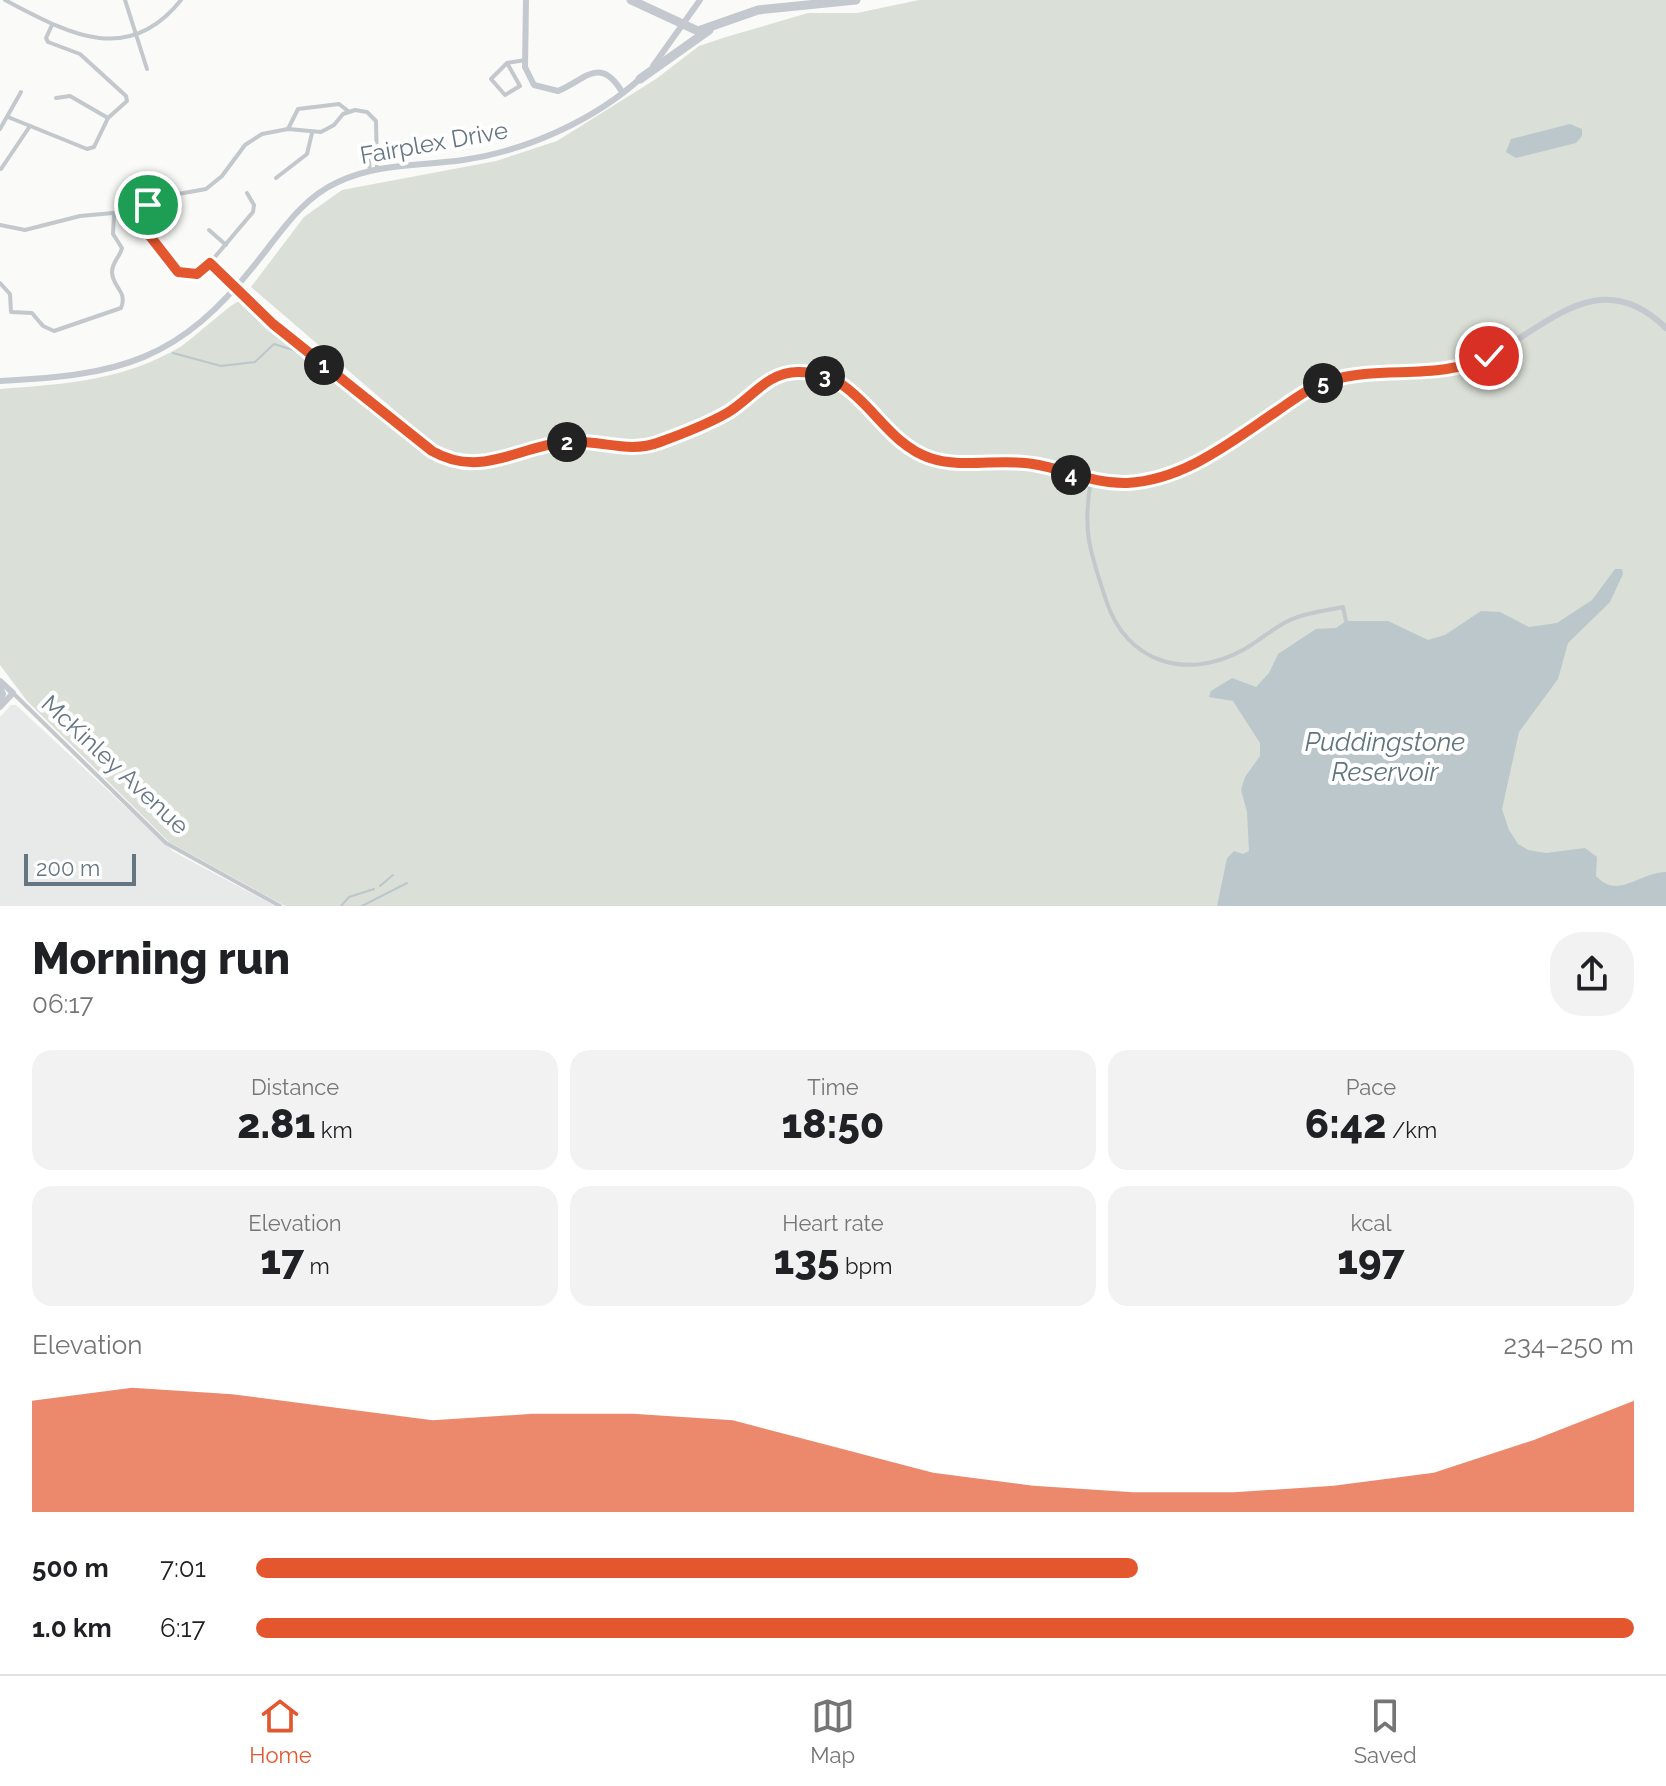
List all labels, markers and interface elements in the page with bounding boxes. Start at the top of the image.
street label: Fairplex Drive [358,115,510,170]
pin [114,171,182,239]
icon: arrive [126,183,170,227]
pin [1455,322,1523,390]
icon: check [1467,334,1511,378]
pin: 1 [304,345,344,385]
text: 1 [319,352,329,378]
pin: 3 [805,356,845,396]
text: 3 [819,363,831,389]
pin: 5 [1303,363,1343,403]
text: 5 [1317,370,1329,396]
pin: 2 [547,422,587,462]
text: 2 [561,429,573,455]
pin: 4 [1051,455,1091,495]
text: 4 [1065,462,1077,488]
street label: McKinley Avenue [36,689,195,840]
water label: Puddingstone Reservoir [1305,727,1465,787]
scale bar [24,850,136,886]
text: 200 m [36,855,100,881]
button: share [1550,932,1634,1016]
text: Morning run [32,933,290,984]
text: 06:17 [32,989,93,1019]
text: Distance [251,1074,339,1100]
text: Time [807,1074,859,1100]
text: Pace [1346,1074,1396,1100]
text: 2.81 [237,1100,315,1147]
text: 18:50 [782,1100,884,1147]
text: 6:42 [1305,1100,1386,1147]
text: km [315,1117,353,1143]
text: /km [1386,1117,1437,1143]
text: Elevation [248,1210,342,1236]
text: Heart rate [782,1210,884,1236]
text: kcal [1350,1210,1392,1236]
text: 17 [260,1236,304,1283]
text: 135 [774,1236,839,1283]
text: 197 [1337,1236,1405,1283]
text: m [304,1253,330,1279]
text: bpm [839,1253,892,1279]
text: Elevation [32,1330,142,1360]
text: 234–250 m [1504,1330,1634,1360]
text: 500 m [32,1553,109,1583]
text: 7:01 [160,1553,206,1583]
text: 1.0 km [32,1613,112,1643]
text: 6:17 [160,1613,205,1643]
tab: Home [249,1694,312,1768]
tab: Map [810,1694,855,1768]
tab: Saved [1354,1694,1417,1768]

